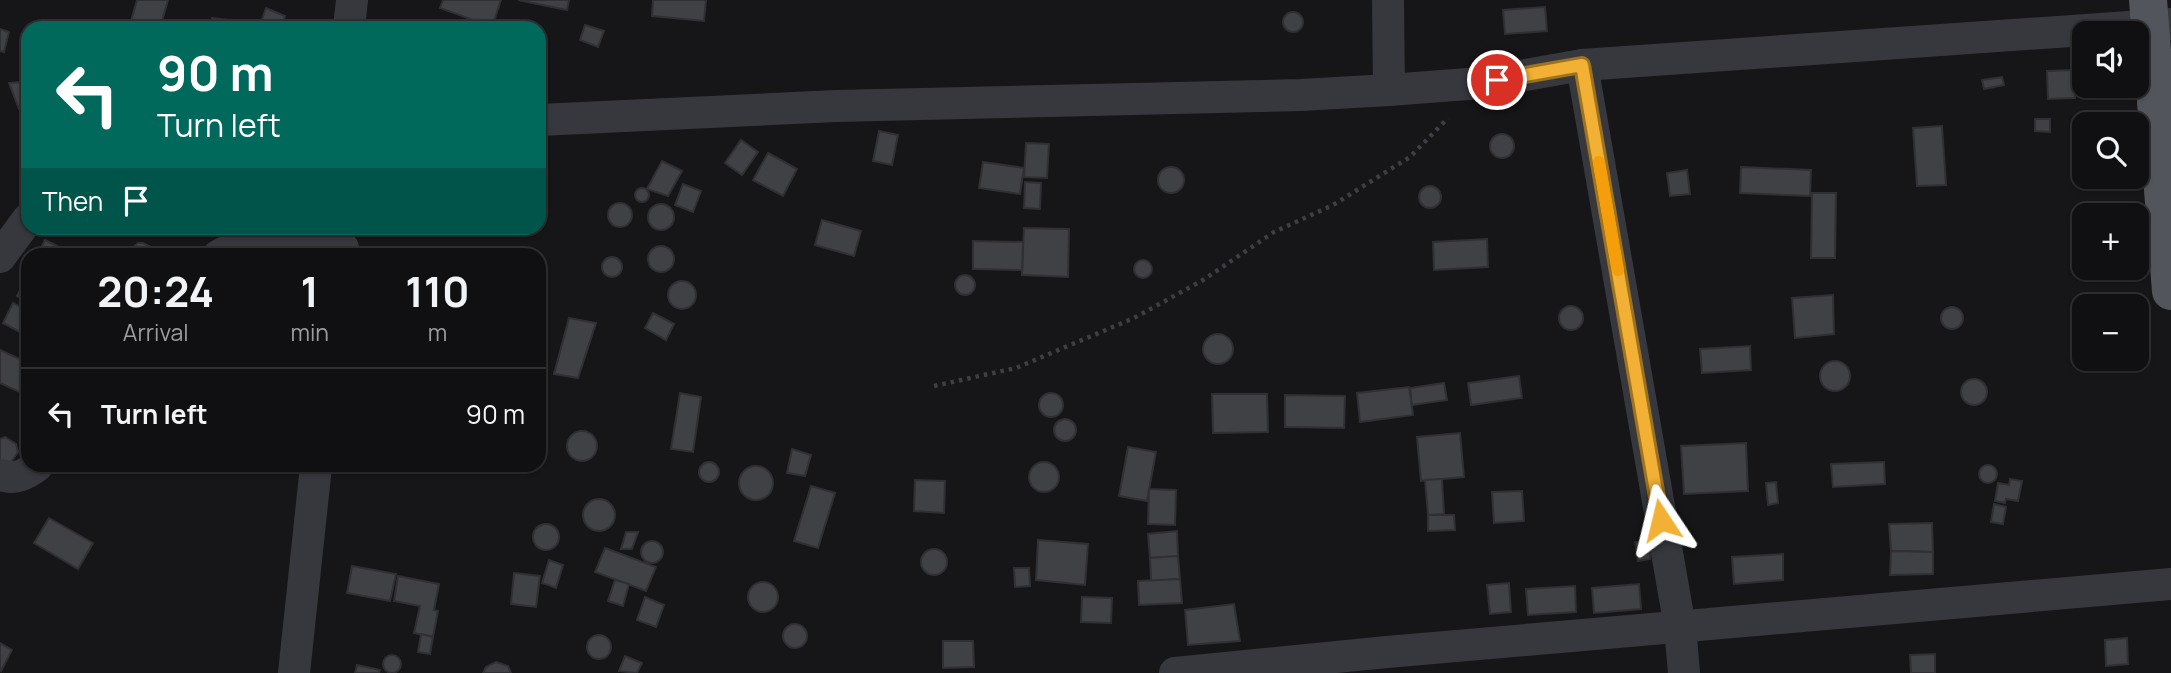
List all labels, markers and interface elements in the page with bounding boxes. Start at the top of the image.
map controls [2072,21,2149,371]
button: sound [2072,21,2149,98]
text: 90 m [157,39,274,106]
icon: left [42,49,133,140]
pin [1467,50,1527,110]
icon: arrive [1478,61,1516,99]
text: Turn left [157,103,281,147]
button: search [2072,112,2149,189]
icon: arrive [117,182,155,220]
text: Then [42,183,103,219]
button: + [2072,203,2149,280]
text: 20:24 [97,262,214,320]
text: 1 [300,262,319,320]
text: 110 [405,262,470,320]
button: − [2072,294,2149,371]
text: Arrival [123,316,189,348]
text: min [290,316,329,348]
text: m [428,316,447,348]
icon: left [42,395,80,433]
text: Turn left [101,396,208,432]
text: 90 m [466,396,525,432]
position arrow [1624,483,1698,557]

